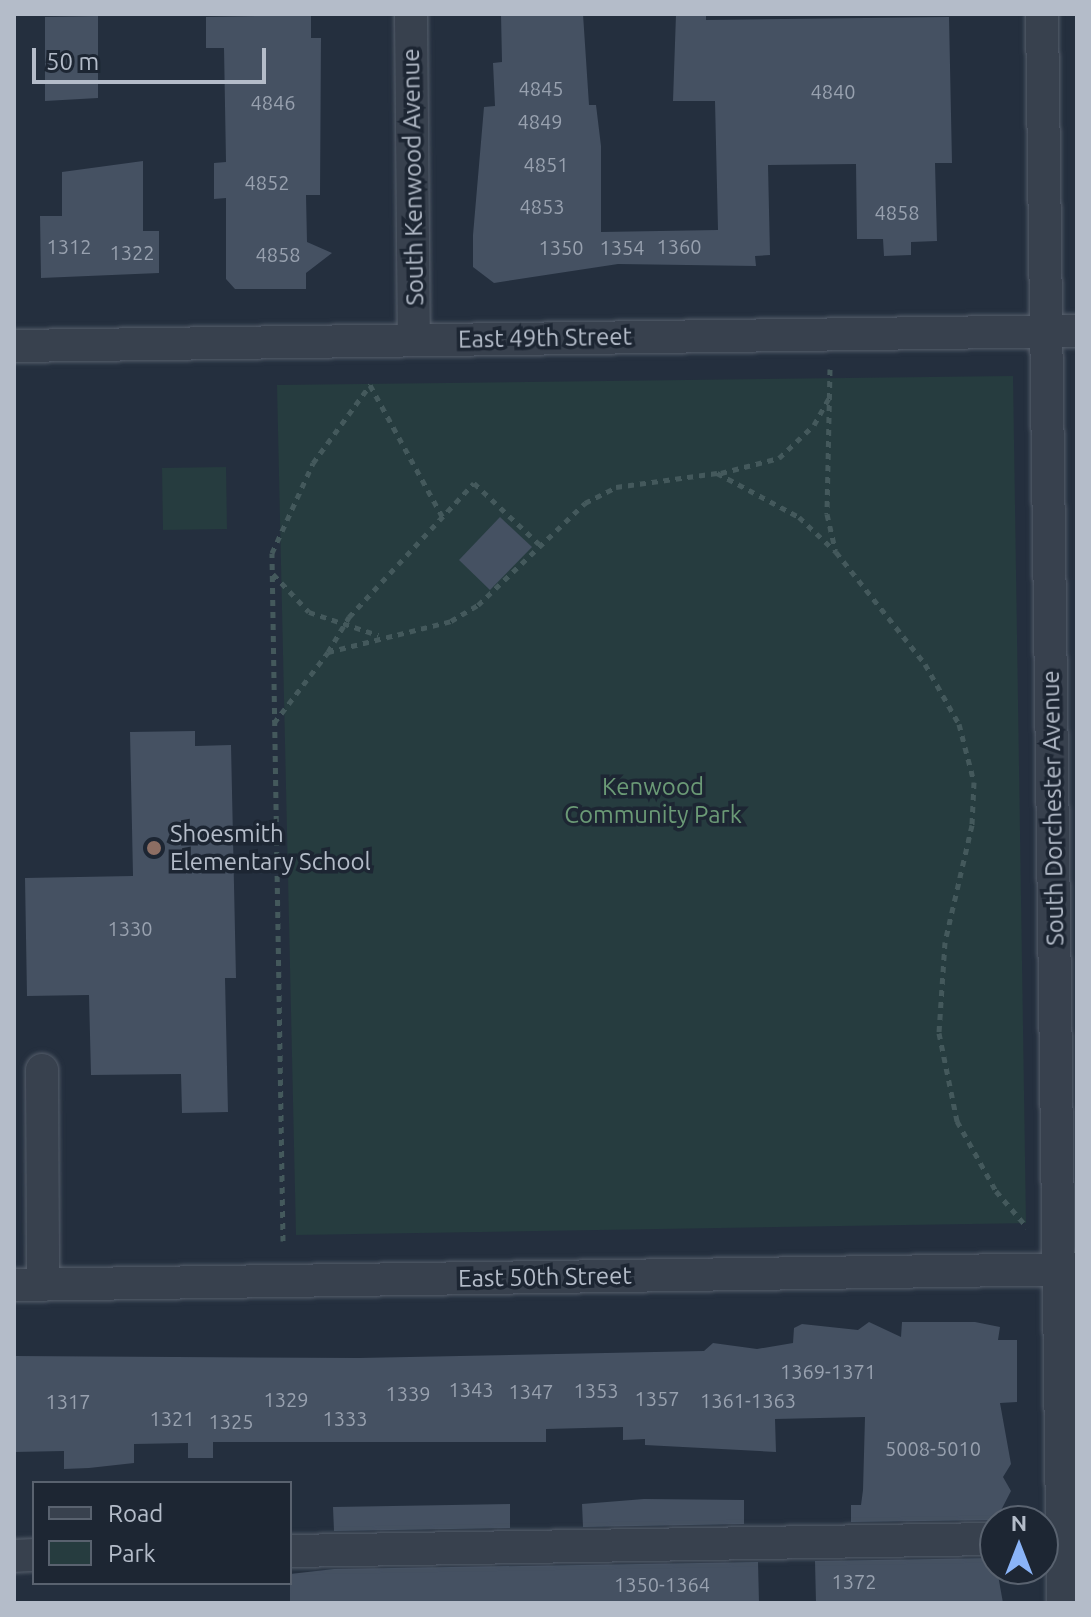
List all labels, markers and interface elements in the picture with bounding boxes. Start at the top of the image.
scale bar [36,32,270,82]
text: 50 m [46,48,99,75]
street label: South Kenwood Avenue [396,48,430,306]
house number: 4845 [518,76,564,100]
house number: 4840 [810,79,856,103]
house number: 4846 [250,90,296,114]
house number: 4849 [517,109,563,133]
house number: 4851 [523,152,569,176]
house number: 4852 [244,170,290,194]
house number: 4853 [519,194,565,218]
house number: 4858 [874,200,920,224]
house number: 1312 [46,234,92,258]
house number: 1360 [656,234,702,258]
house number: 1350 [538,235,584,259]
house number: 1354 [599,235,645,259]
house number: 1322 [109,240,155,264]
house number: 4858 [255,242,301,266]
street label: East 49th Street [458,322,632,354]
street label: South Dorchester Avenue [1036,670,1070,946]
park label: Kenwood Community Park [564,773,742,829]
place label: Shoesmith Elementary School [170,820,371,876]
marker: Shoesmith Elementary School [145,839,163,857]
house number: 1330 [107,916,153,940]
street label: East 50th Street [458,1261,632,1293]
house number: 1369-1371 [780,1359,876,1383]
house number: 1343 [448,1377,494,1401]
house number: 1353 [573,1378,619,1402]
house number: 1347 [508,1379,554,1403]
house number: 1339 [385,1381,431,1405]
house number: 1357 [634,1386,680,1410]
house number: 1329 [263,1387,309,1411]
house number: 1361-1363 [700,1388,796,1412]
house number: 1317 [45,1389,91,1413]
house number: 1321 [149,1406,195,1430]
house number: 1333 [322,1406,368,1430]
house number: 1325 [208,1409,254,1433]
house number: 5008-5010 [885,1436,981,1460]
legend [32,1481,292,1585]
text: Road [108,1500,163,1527]
north arrow [979,1505,1059,1585]
text: N [1011,1510,1027,1535]
text: Park [108,1540,156,1567]
house number: 1372 [831,1569,877,1593]
house number: 1350-1364 [614,1572,710,1596]

